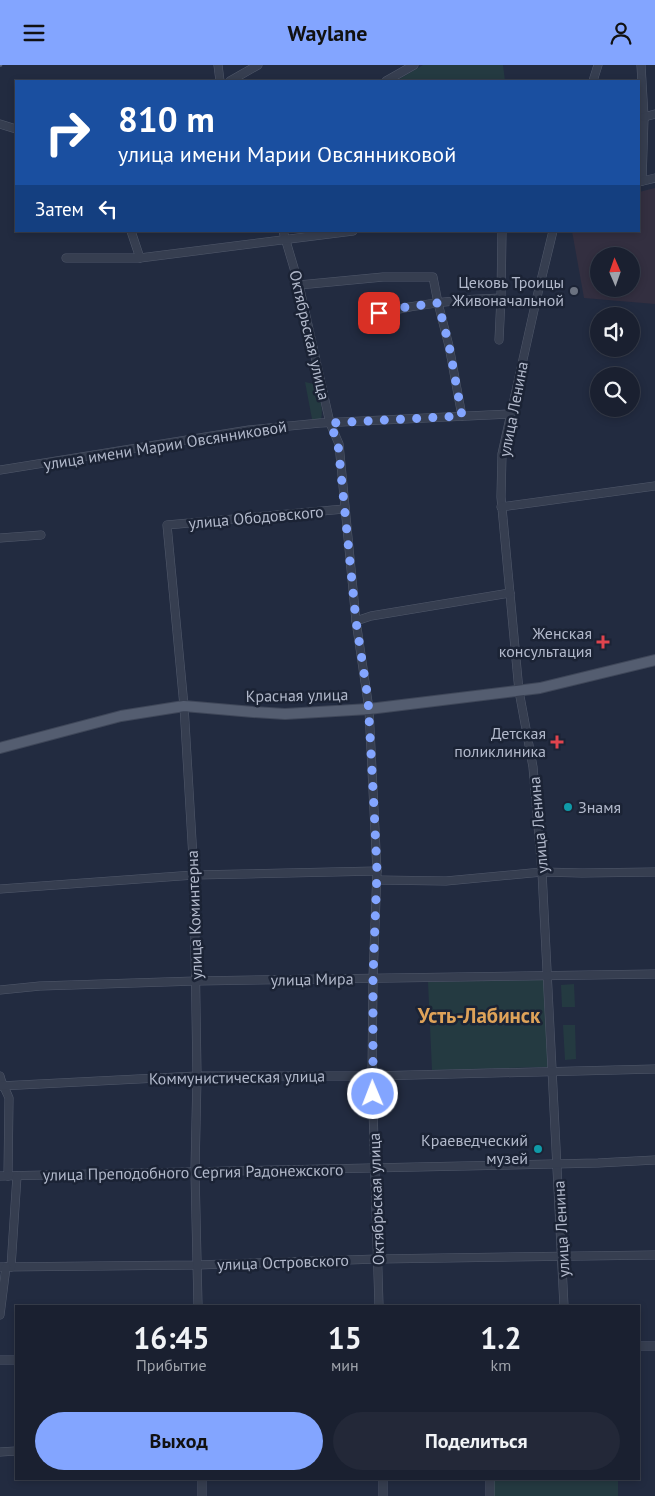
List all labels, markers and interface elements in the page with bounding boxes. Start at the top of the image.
icon: menu [20,19,48,47]
text: Waylane [288,19,367,47]
icon: person [607,19,635,47]
text: 810 m [118,96,215,142]
icon: right [35,100,100,165]
text: улица имени Марии Овсянниковой [118,140,456,168]
icon: left [94,195,122,223]
text: Затем [35,197,84,221]
north arrow [590,247,640,297]
map controls [590,247,640,417]
street label: Октябрьская улица [285,268,335,402]
place label: Цековь Троицы Живоначальной [451,272,564,310]
marker: Цековь Троицы Живоначальной [568,285,580,297]
pin [358,292,400,334]
icon: arrive [365,299,393,327]
button: sound [590,307,640,357]
street label: улица Ленина [494,360,532,458]
button: search [590,367,640,417]
street label: улица имени Марии Овсянниковой [42,416,288,474]
street label: улица Ободовского [188,501,324,533]
place label: Женская консультация [499,623,592,661]
marker: Женская консультация [596,635,610,649]
street label: Красная улица [245,684,349,706]
place label: Детская поликлиника [454,723,546,761]
marker: Детская поликлиника [550,735,564,749]
street label: улица Ленина [524,776,552,874]
place label: Знамя [578,797,621,817]
marker: Знамя [562,801,574,813]
street label: улица Коминтерна [182,850,206,980]
street label: улица Мира [270,968,354,990]
district label: Усть-Лабинск [417,1002,541,1029]
street label: Коммунистическая улица [149,1065,325,1089]
position arrow [346,1067,398,1119]
place label: Краеведческий музей [421,1130,528,1168]
street label: Октябрьская улица [364,1132,388,1266]
marker: Краеведческий музей [532,1143,544,1155]
street label: улица Преподобного Сергия Радонежского [42,1159,344,1185]
street label: улица Ленина [548,1180,574,1278]
street label: улица Островского [217,1250,349,1274]
text: 16:45 [133,1318,209,1357]
text: 15 [328,1318,362,1357]
text: 1.2 [480,1318,522,1357]
text: Прибытие [136,1355,207,1375]
text: мин [331,1355,359,1375]
text: km [491,1355,511,1375]
button: Выход [35,1412,323,1470]
button: Поделиться [333,1412,620,1470]

